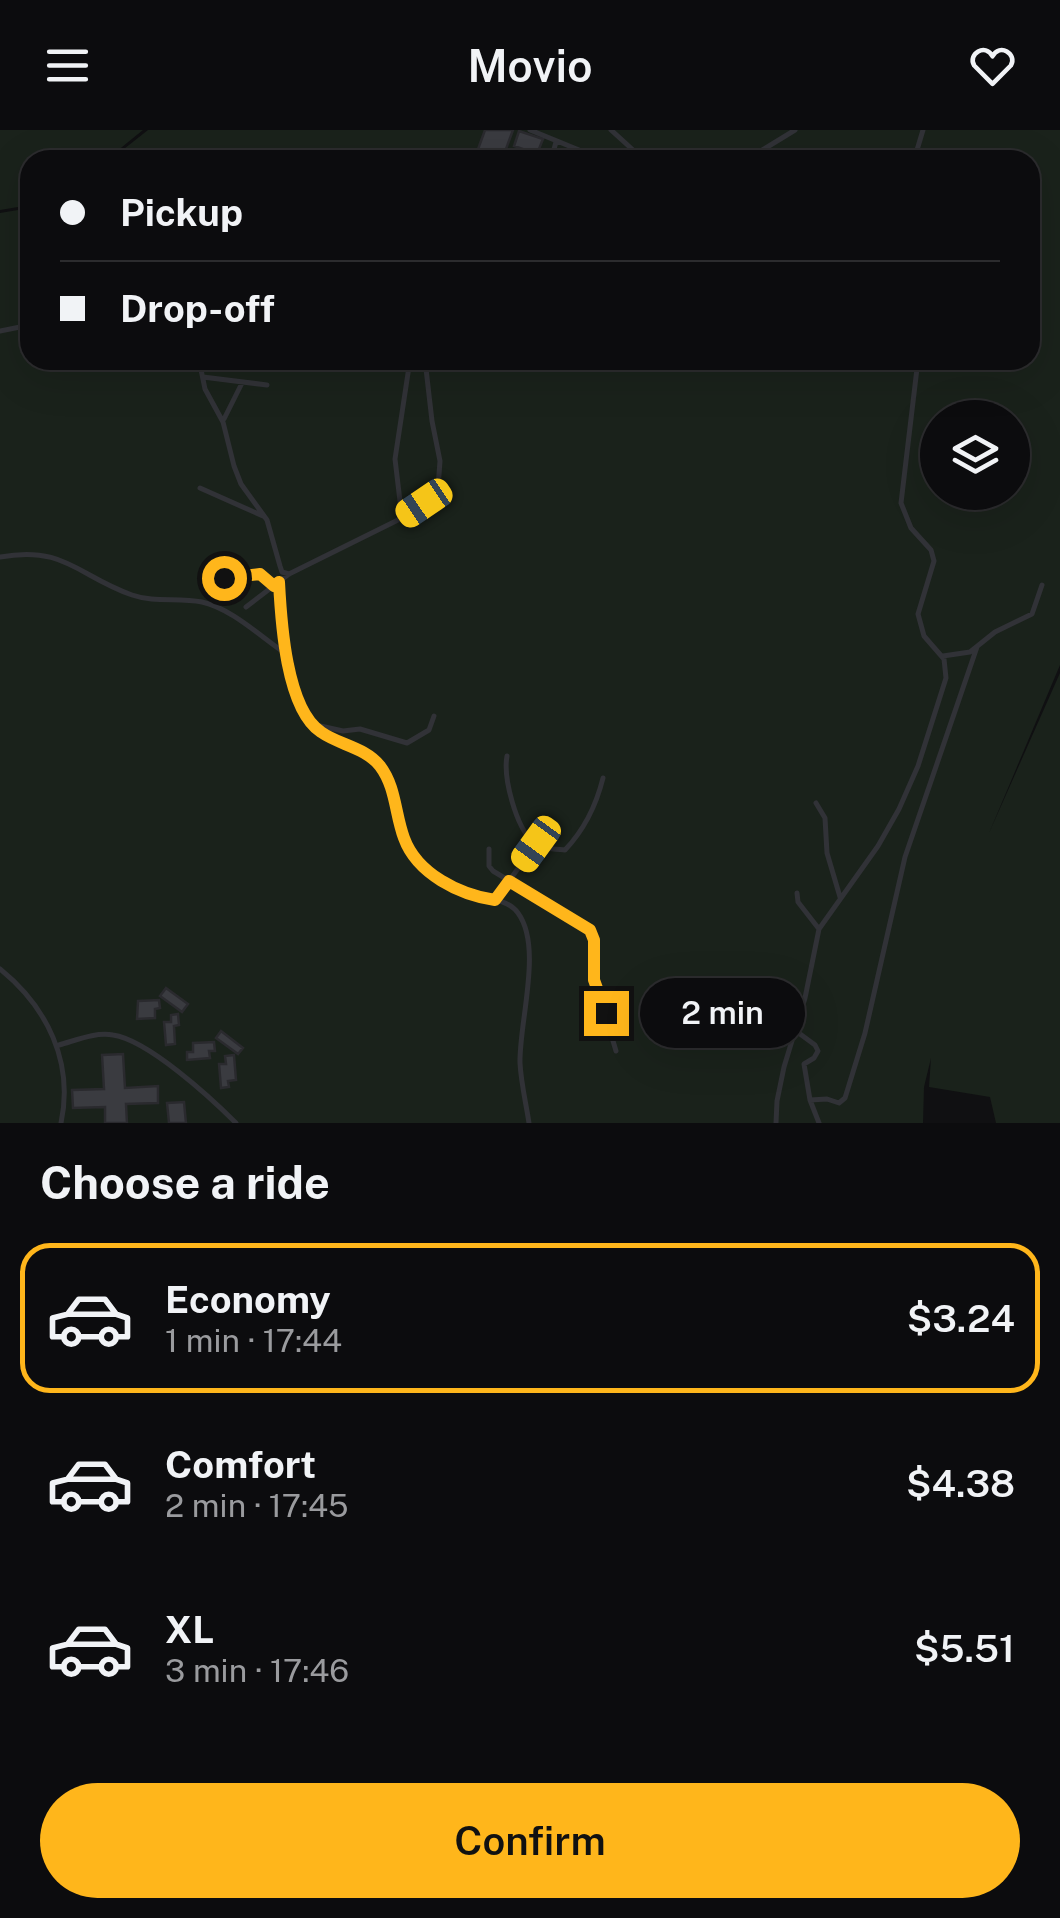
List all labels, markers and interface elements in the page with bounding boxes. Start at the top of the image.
icon: menu [40,38,95,93]
icon: heart [965,38,1020,93]
text: Movio [467,39,593,92]
text: Pickup [120,190,243,235]
text: Drop-off [120,286,275,331]
map controls [920,400,1030,510]
button: layers [920,400,1030,510]
car [391,474,457,532]
route start [202,556,247,601]
car [506,811,566,877]
callout: 2 min [641,978,806,1048]
route end [584,991,629,1036]
text: 2 min [681,994,764,1031]
text: Choose a ride [40,1156,330,1209]
icon: car [45,1273,135,1363]
text: Economy [165,1277,331,1322]
text: $3.24 [907,1296,1015,1341]
text: 1 min · 17:44 [165,1322,342,1359]
icon: car [45,1438,135,1528]
text: Comfort [165,1442,316,1487]
text: $4.38 [906,1461,1015,1506]
text: 2 min · 17:45 [165,1487,348,1524]
icon: car [45,1603,135,1693]
text: XL [165,1607,214,1652]
text: $5.51 [914,1626,1015,1671]
text: 3 min · 17:46 [165,1652,349,1689]
button: Confirm [40,1783,1020,1898]

